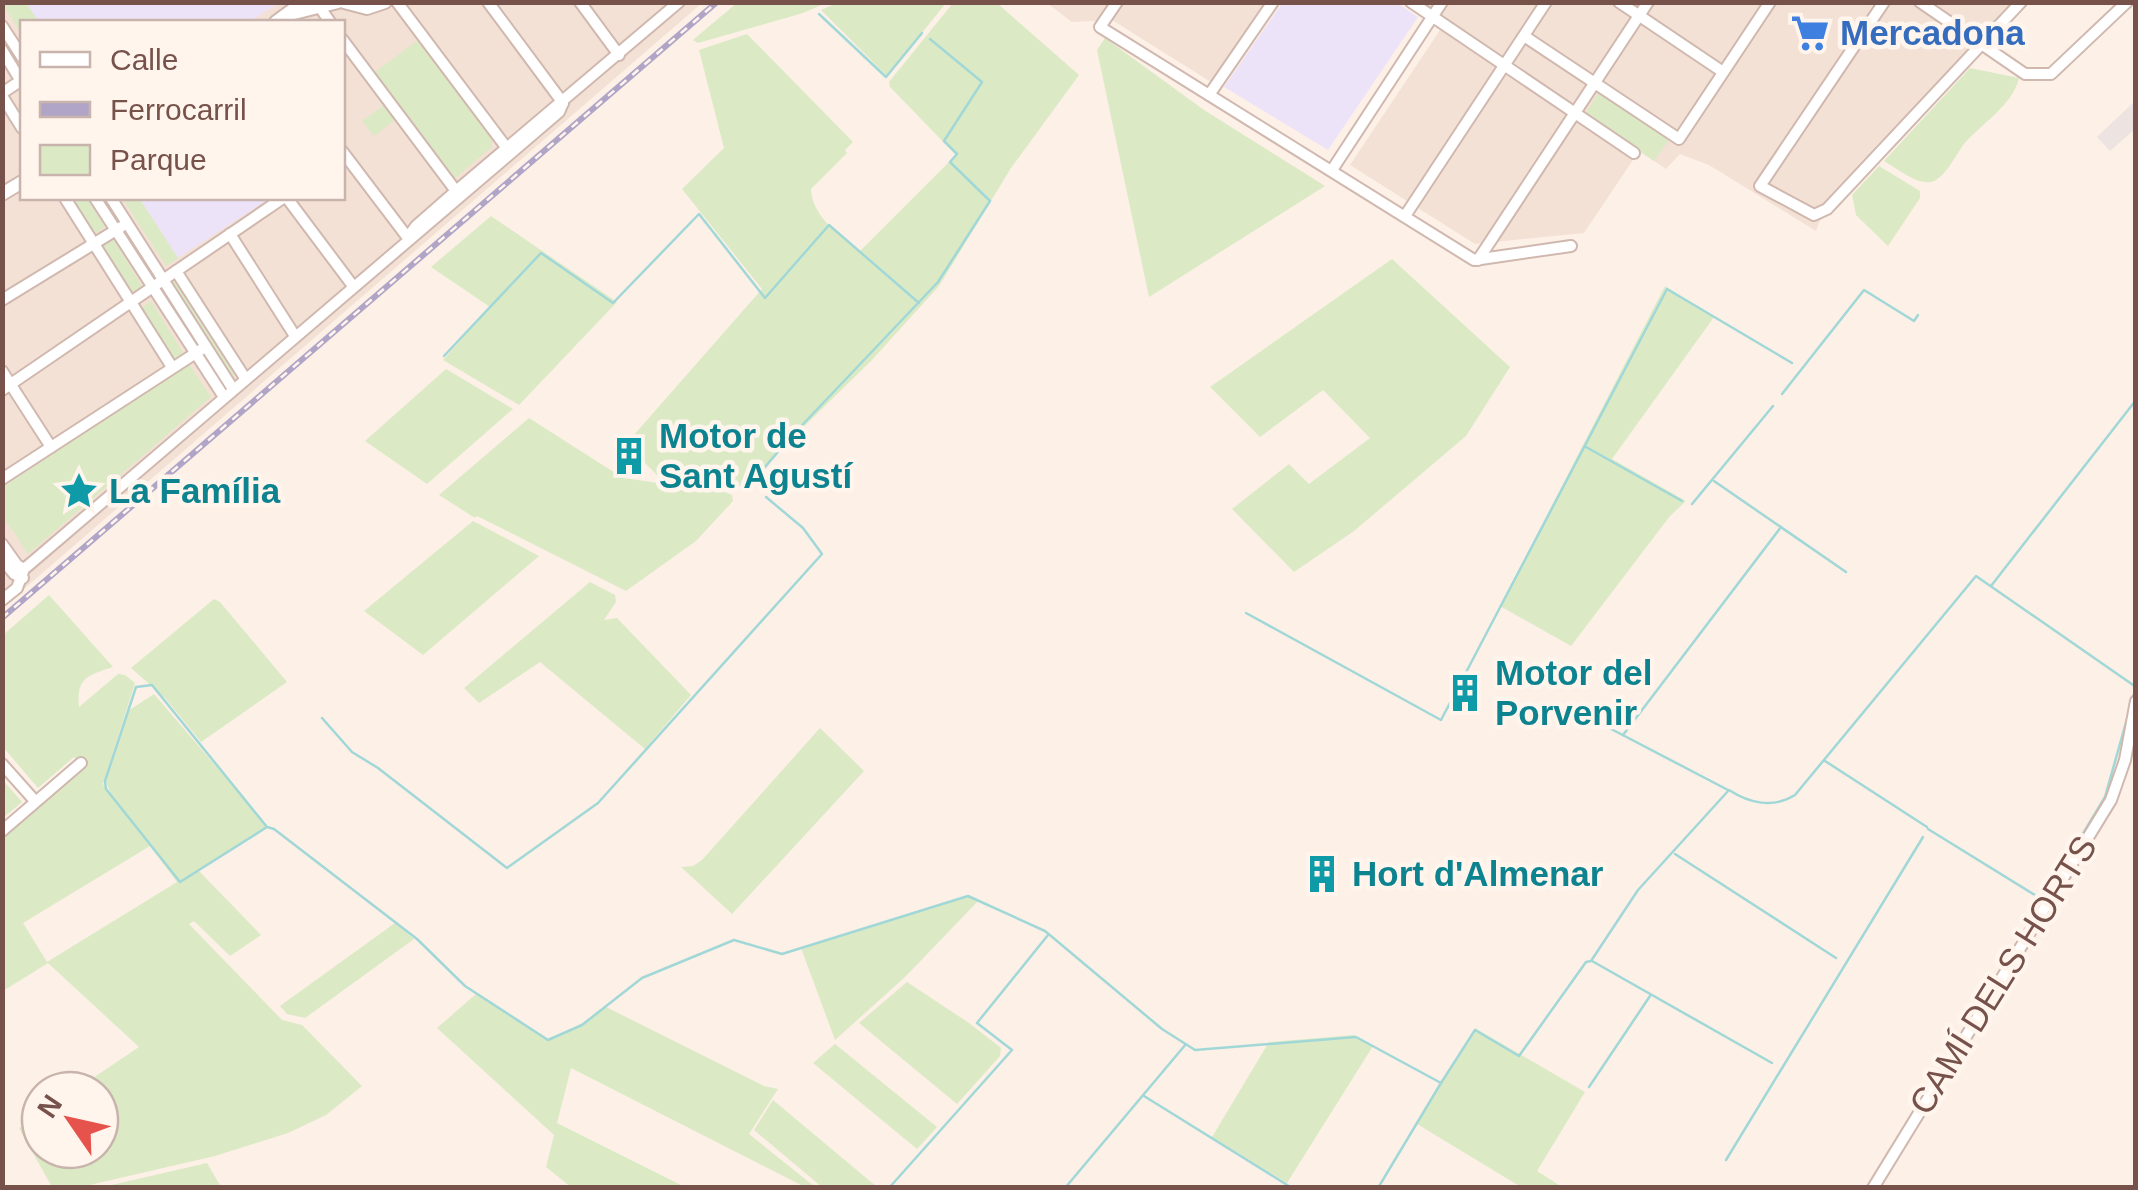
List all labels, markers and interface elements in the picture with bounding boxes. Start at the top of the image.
supermarket icon: Mercadona [1789,12,1831,54]
place label: Mercadona [1840,13,2025,52]
legend [20,20,345,200]
text: Calle [110,43,178,76]
text: Ferrocarril [110,93,247,126]
text: Parque [110,143,207,176]
place label: Motor de Sant Agustí [659,416,853,495]
building icon: Motor de Sant Agustí [608,435,650,477]
place icon: La Família [58,470,100,512]
place label: La Família [109,471,281,510]
place label: Motor del Porvenir [1495,653,1652,732]
building icon: Motor del Porvenir [1444,672,1486,714]
street label: CAMÍ DELS HORTS [1901,829,2104,1121]
building icon: Hort d'Almenar [1301,853,1343,895]
place label: Hort d'Almenar [1352,854,1604,893]
north arrow [20,1070,120,1170]
text: N [31,1089,68,1123]

